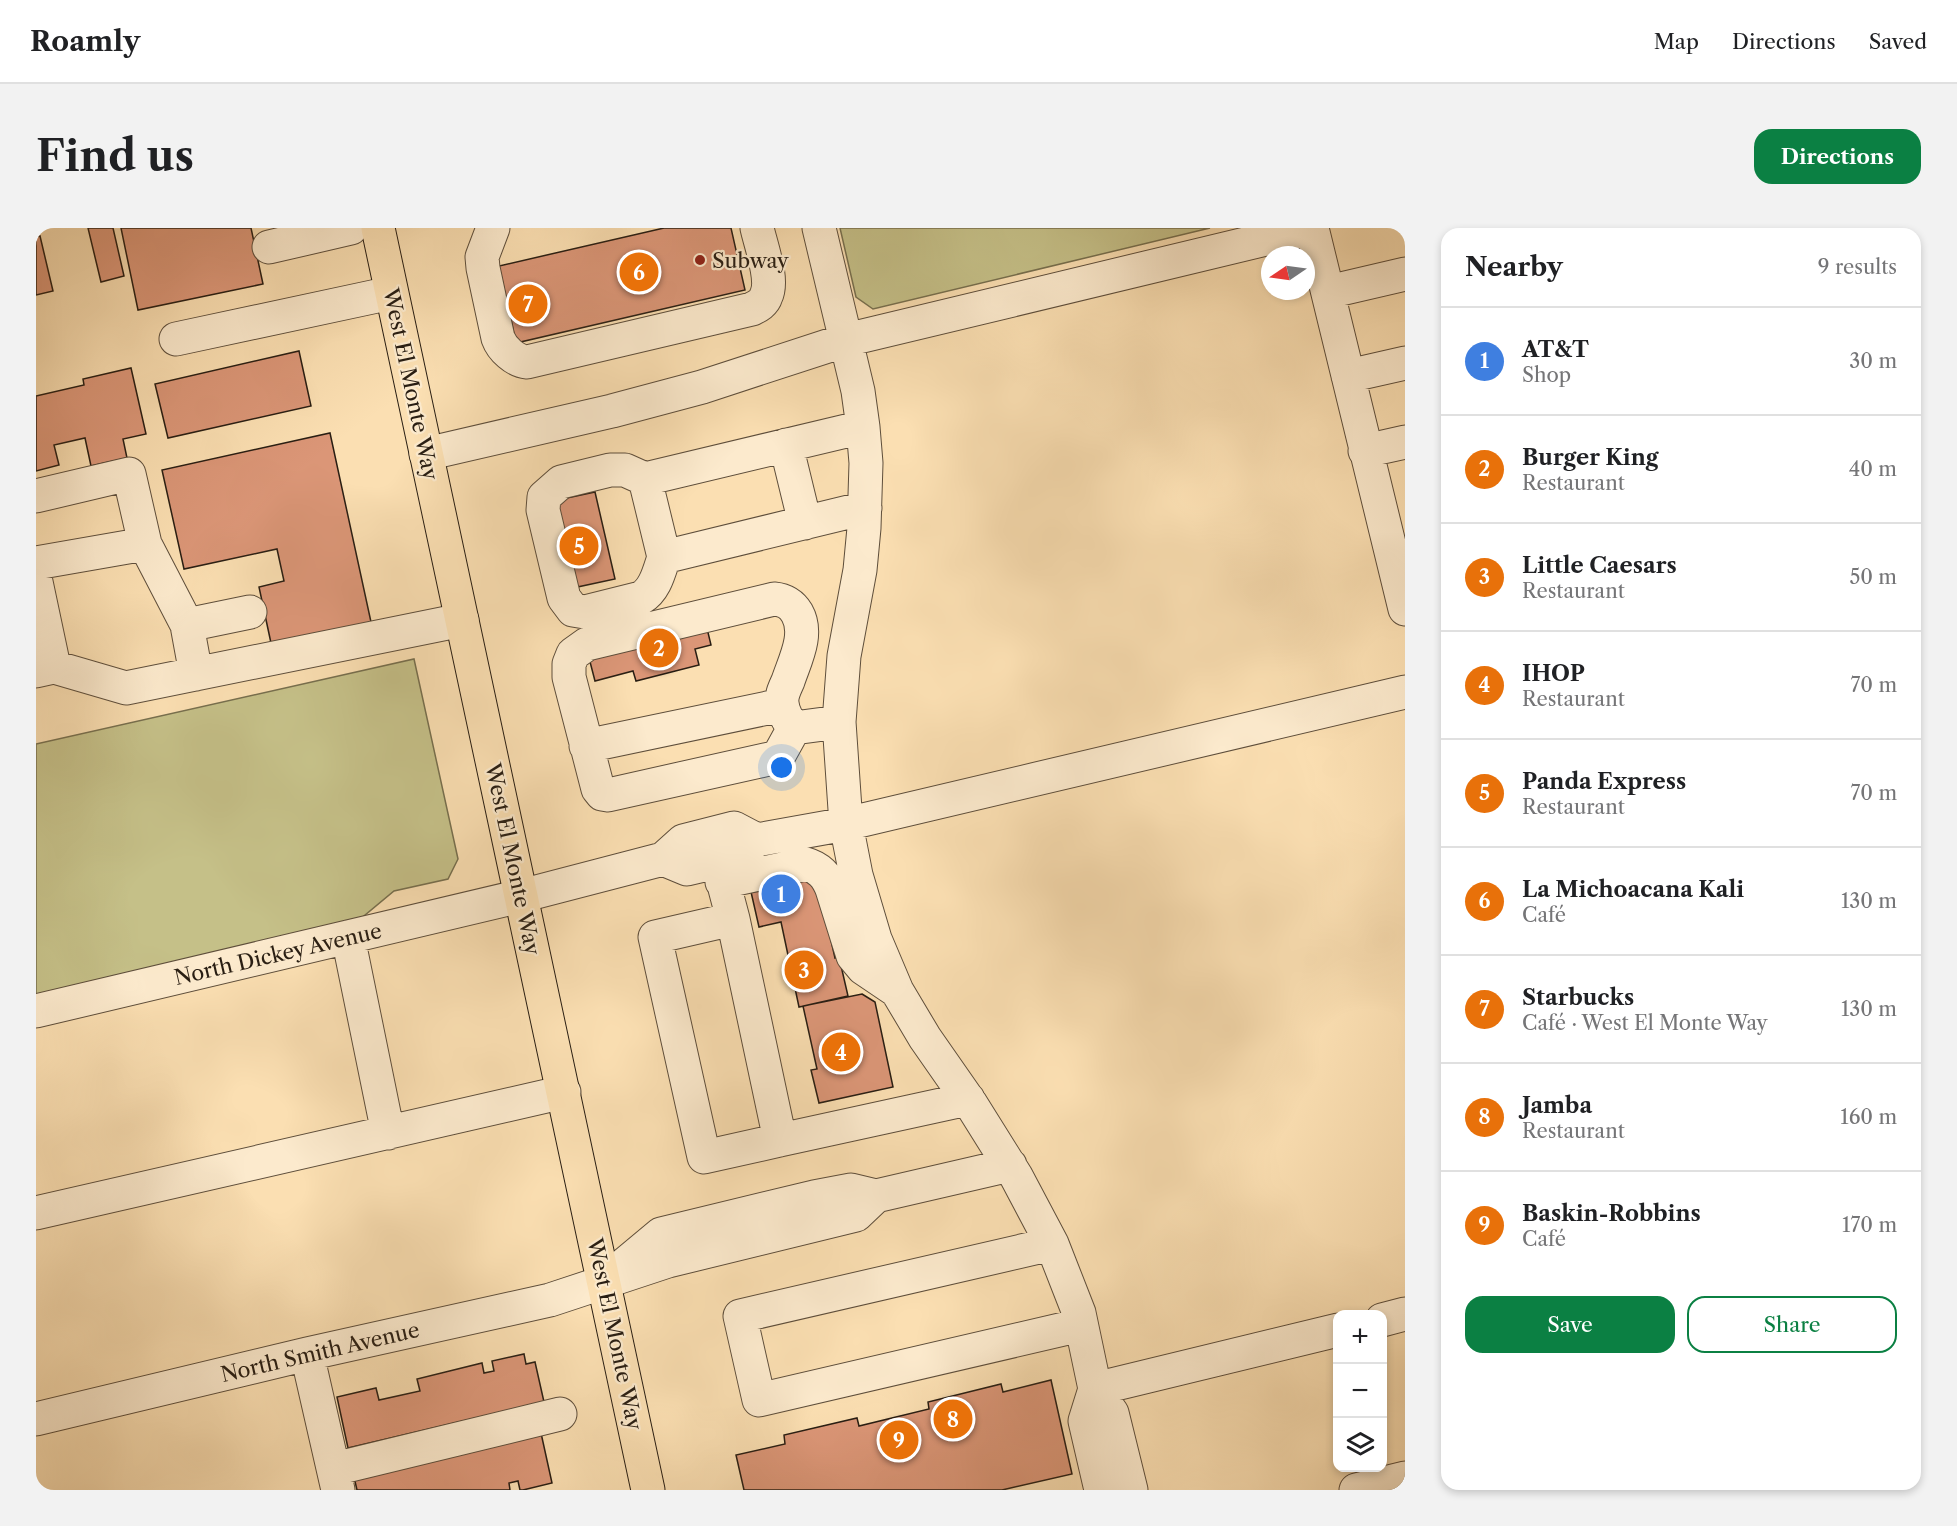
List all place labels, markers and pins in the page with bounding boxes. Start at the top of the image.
place label: Subway [712,248,789,273]
pin: 6 [620,250,658,294]
marker: Subway [693,253,707,267]
pin: 7 [508,282,548,326]
pin: 5 [560,524,598,568]
pin: 2 [640,626,678,670]
pin: 1 [762,872,800,916]
pin: 3 [784,948,824,992]
pin: 4 [822,1030,860,1074]
pin: 8 [934,1396,972,1442]
pin: 9 [880,1418,918,1462]

